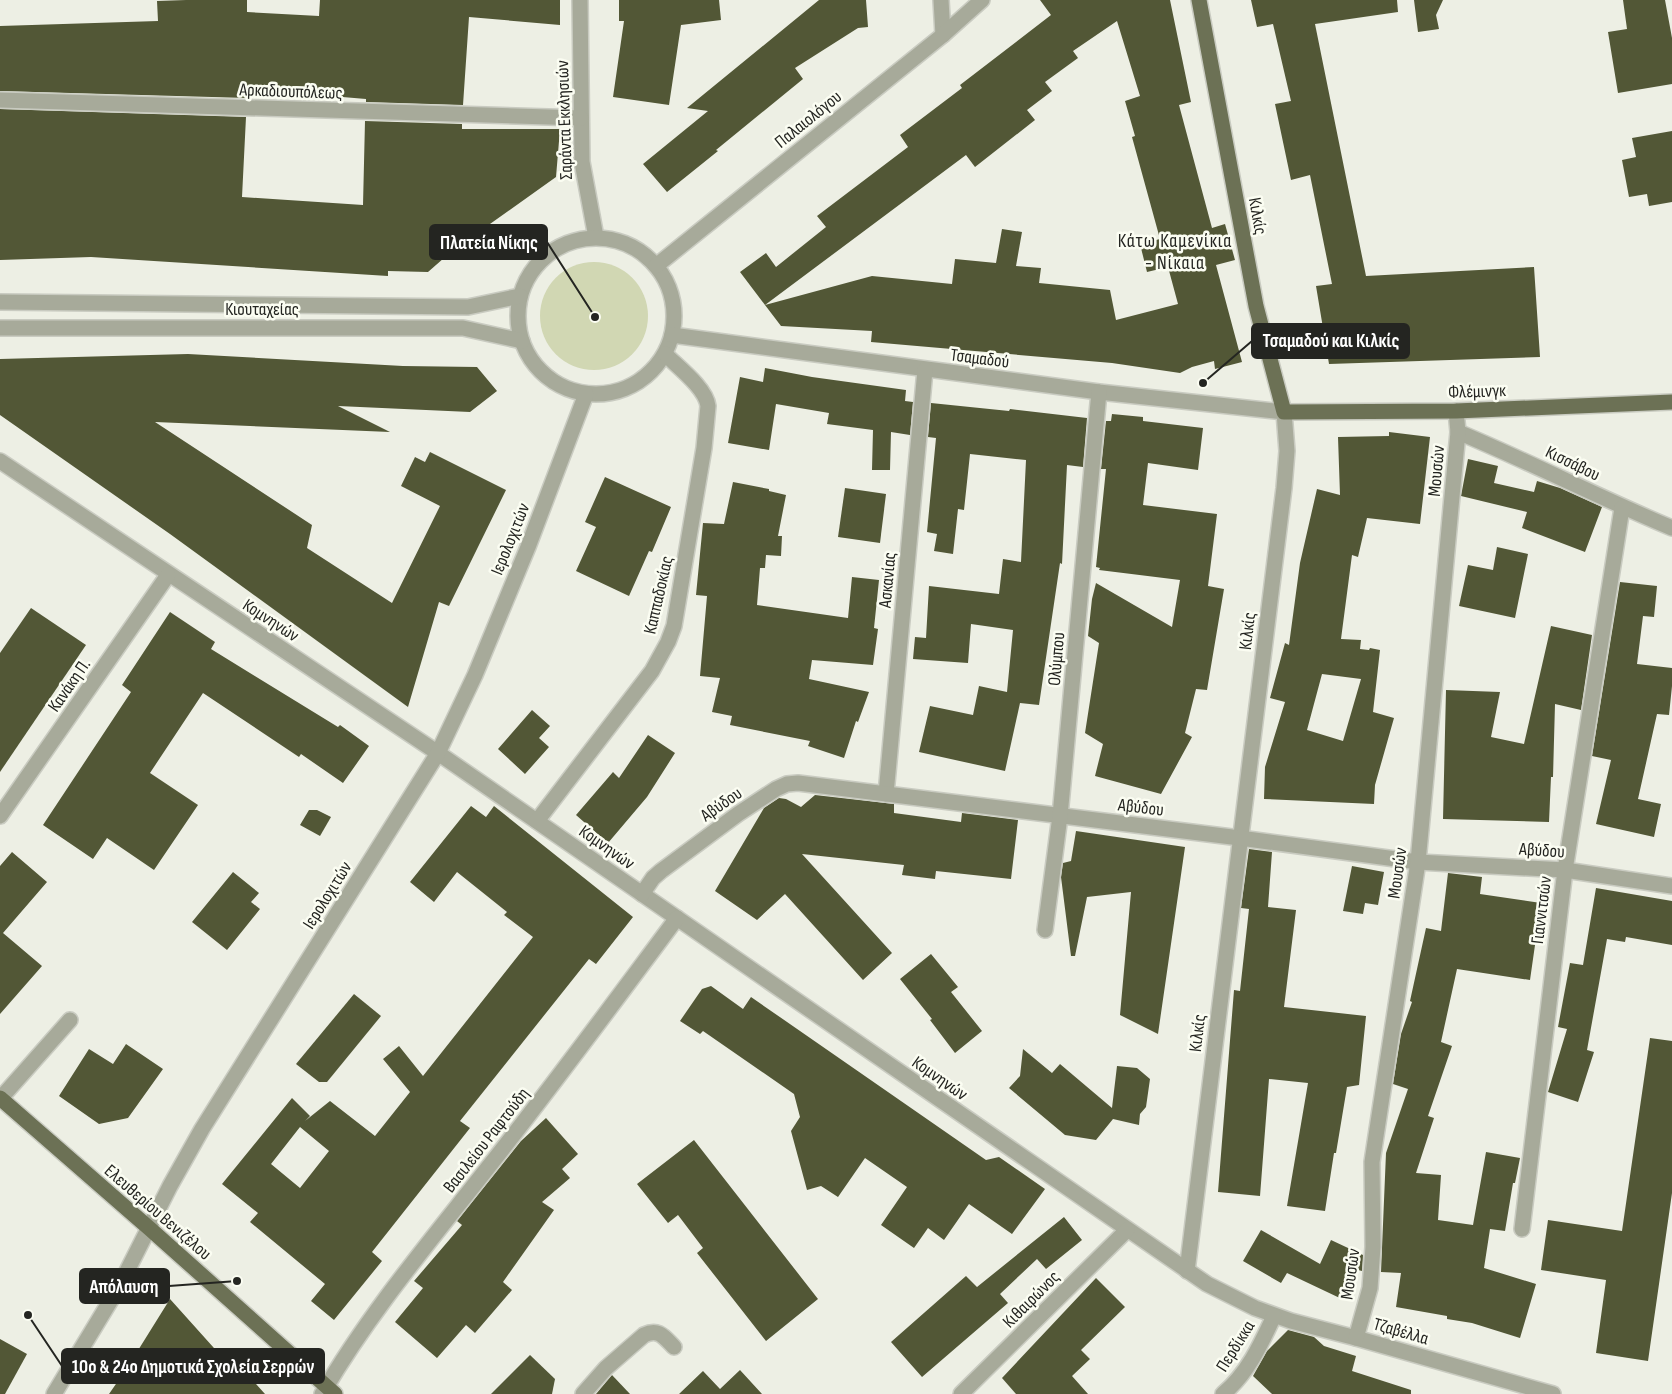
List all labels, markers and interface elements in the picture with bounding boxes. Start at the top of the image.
street label: Σαράντα Εκκλησιών [552,60,577,180]
street label: Αρκαδιουπόλεως [238,79,343,104]
street label: Παλαιολόγου [771,86,846,153]
street label: Κιλκίς [1244,196,1271,236]
callout: Πλατεία Νίκης [430,225,547,259]
district label: Κάτω Καμενίκια - Νίκαια [1118,230,1232,275]
text: Πλατεία Νίκης [440,232,538,255]
street label: Κιουταχείας [225,299,299,320]
callout: Τσαμαδού και Κιλκίς [1252,324,1409,358]
text: Τσαμαδού και Κιλκίς [1263,330,1399,353]
street label: Τσαμαδού [949,344,1011,373]
street label: Φλέμινγκ [1448,380,1506,403]
street label: Κισσάβου [1542,441,1603,486]
street label: Μουσών [1424,445,1449,498]
street label: Ιερολοχιτών [487,500,534,578]
street label: Ασκανίας [875,551,900,610]
street label: Καππαδοκίας [639,554,678,636]
street label: Κομνηνών [239,595,303,646]
street label: Κιλκίς [1235,611,1260,651]
street label: Ολύμπου [1044,631,1069,687]
street label: Κανάκη Π. [44,655,95,716]
street label: Αβύδου [696,783,746,827]
street label: Αβύδου [1116,794,1165,821]
street label: Κομνηνών [575,821,638,874]
street label: Αβύδου [1517,838,1565,863]
street label: Μουσών [1384,846,1411,900]
street label: Ιερολοχιτών [299,858,356,933]
street label: Γιαννιτσών [1527,875,1556,945]
street label: Κιλκίς [1185,1013,1210,1053]
street label: Κομνηνών [908,1052,971,1105]
street label: Βασιλείου Ραφτούδη [439,1084,534,1197]
street label: Ελευθερίου Βενιζέλου [100,1160,215,1264]
street label: Μουσών [1337,1247,1364,1301]
street label: Κιθαιρώνος [999,1267,1064,1332]
callout: Απόλαυση [80,1269,169,1303]
text: Απόλαυση [89,1276,158,1299]
street label: Τζαβέλλα [1371,1314,1431,1349]
street label: Περδίκκα [1212,1317,1259,1376]
callout: 10ο & 24ο Δημοτικά Σχολεία Σερρών [62,1349,324,1383]
text: 10ο & 24ο Δημοτικά Σχολεία Σερρών [72,1356,314,1379]

